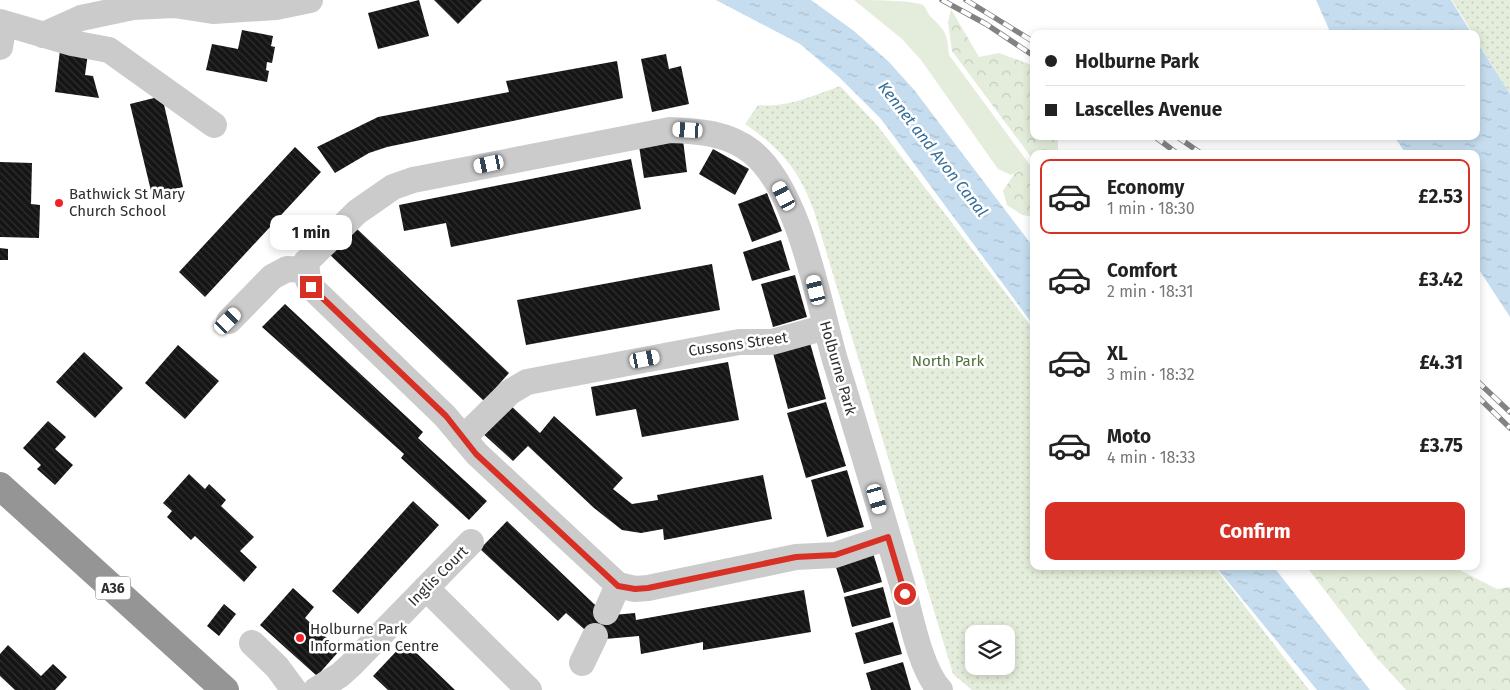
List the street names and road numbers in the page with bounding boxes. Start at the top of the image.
street label: Holburne Park [816,319,860,418]
street label: Cussons Street [687,328,789,360]
street label: Inglis Court [404,542,472,610]
road number: A36 [96,576,130,600]

